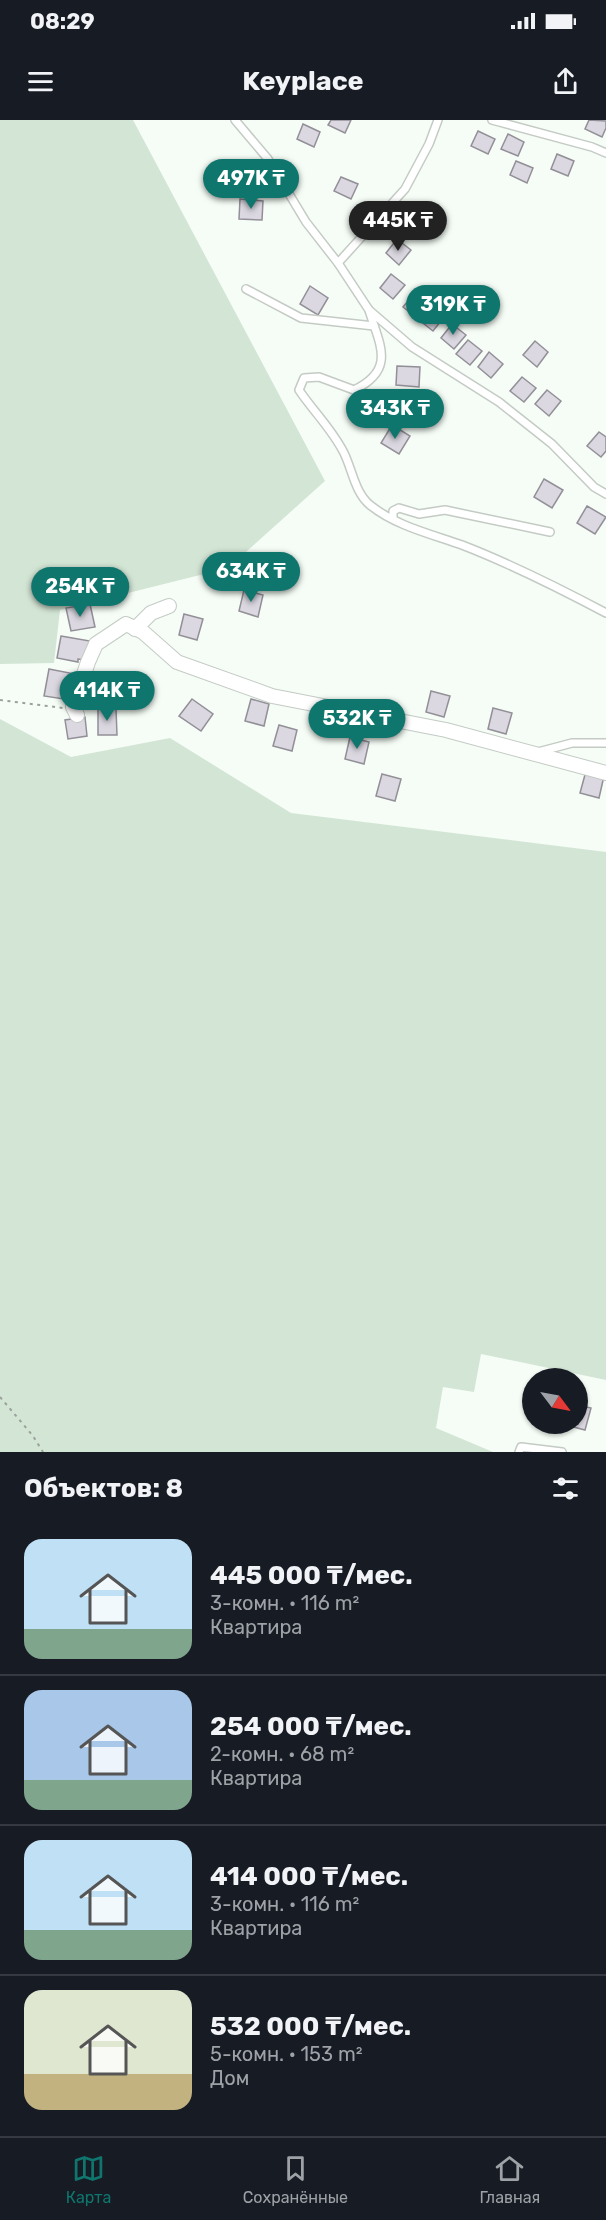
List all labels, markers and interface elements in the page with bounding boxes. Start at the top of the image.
text: 08:29 [30,8,95,35]
icon: menu [24,65,57,98]
text: Keyplace [242,65,364,97]
icon: share [549,65,582,98]
pin: 497K ₸ [202,159,300,210]
text: 497K ₸ [217,166,285,190]
pin: 445K ₸ [349,201,447,252]
text: 445K ₸ [363,208,433,232]
pin: 319K ₸ [404,285,502,336]
text: 319K ₸ [420,292,486,316]
pin: 343K ₸ [346,389,444,440]
text: 343K ₸ [360,396,430,420]
pin: 634K ₸ [202,552,300,603]
text: 634K ₸ [216,559,286,583]
pin: 254K ₸ [31,567,129,618]
text: 254K ₸ [45,574,115,598]
pin: 414K ₸ [58,671,156,722]
text: 414K ₸ [74,678,140,702]
pin: 532K ₸ [308,699,406,750]
text: 532K ₸ [322,706,392,730]
north arrow [522,1368,588,1434]
map controls [522,1368,588,1434]
icon: filters [549,1472,582,1505]
text: Объектов: 8 [24,1473,183,1504]
text: 445 000 ₸/мес. [210,1560,413,1591]
icon: home [72,1563,144,1635]
text: 3-комн. · 116 m² [210,1591,359,1615]
text: Квартира [210,1615,302,1639]
text: 254 000 ₸/мес. [210,1711,412,1742]
icon: home [72,1714,144,1786]
text: 2-комн. · 68 m² [210,1742,354,1766]
text: Квартира [210,1766,302,1790]
text: 414 000 ₸/мес. [210,1861,408,1892]
icon: home [72,1864,144,1936]
text: 3-комн. · 116 m² [210,1892,359,1916]
text: Квартира [210,1916,302,1940]
text: 532 000 ₸/мес. [210,2011,411,2042]
icon: home [72,2014,144,2086]
text: 5-комн. · 153 m² [210,2042,363,2066]
text: Дом [210,2066,249,2090]
tab: Карта [66,2152,111,2207]
tab: Сохранённые [243,2152,348,2207]
tab: Главная [479,2152,540,2207]

